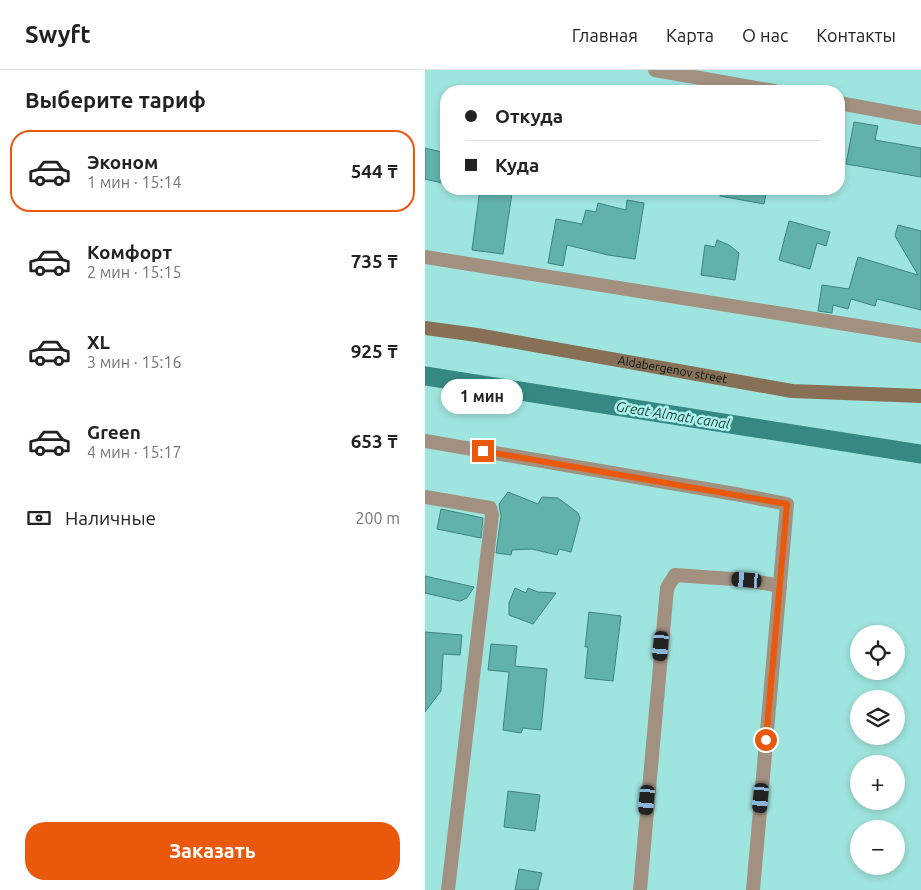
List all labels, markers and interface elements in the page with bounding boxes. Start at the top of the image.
text: Swyft [25,21,91,48]
text: Главная [572,25,638,45]
text: Карта [666,25,714,45]
text: О нас [742,25,788,45]
text: Контакты [816,25,896,45]
text: Выберите тариф [25,87,206,112]
text: Откуда [495,105,563,127]
icon: car [27,149,72,194]
text: Эконом [87,151,158,173]
text: Куда [495,154,539,176]
text: 544 ₸ [351,160,398,182]
text: 1 мин · 15:14 [87,173,181,191]
icon: car [27,239,72,284]
text: Комфорт [87,241,172,263]
text: 735 ₸ [351,250,398,272]
text: 2 мин · 15:15 [87,263,181,281]
icon: car [27,329,72,374]
text: XL [87,331,110,353]
text: 925 ₸ [351,340,398,362]
text: 3 мин · 15:16 [87,353,181,371]
street label: Aldabergenov street [617,353,729,385]
callout: 1 мин [442,378,524,414]
text: 1 мин [460,387,504,405]
water label: Great Almatı canal [615,398,731,432]
icon: car [27,419,72,464]
text: Green [87,421,141,443]
text: 653 ₸ [351,430,398,452]
route end [472,440,494,462]
text: 4 мин · 15:17 [87,443,181,461]
icon: cash [25,504,53,532]
text: Наличные [65,507,156,529]
text: 200 m [355,509,400,527]
car [731,571,762,589]
map controls [850,625,905,875]
button: locate [850,625,905,680]
car [652,630,669,662]
button: layers [850,690,905,745]
route start [755,729,777,751]
button: + [850,755,905,810]
car [752,782,769,814]
car [638,784,655,816]
button: − [850,820,905,875]
button: Заказать [25,822,400,880]

